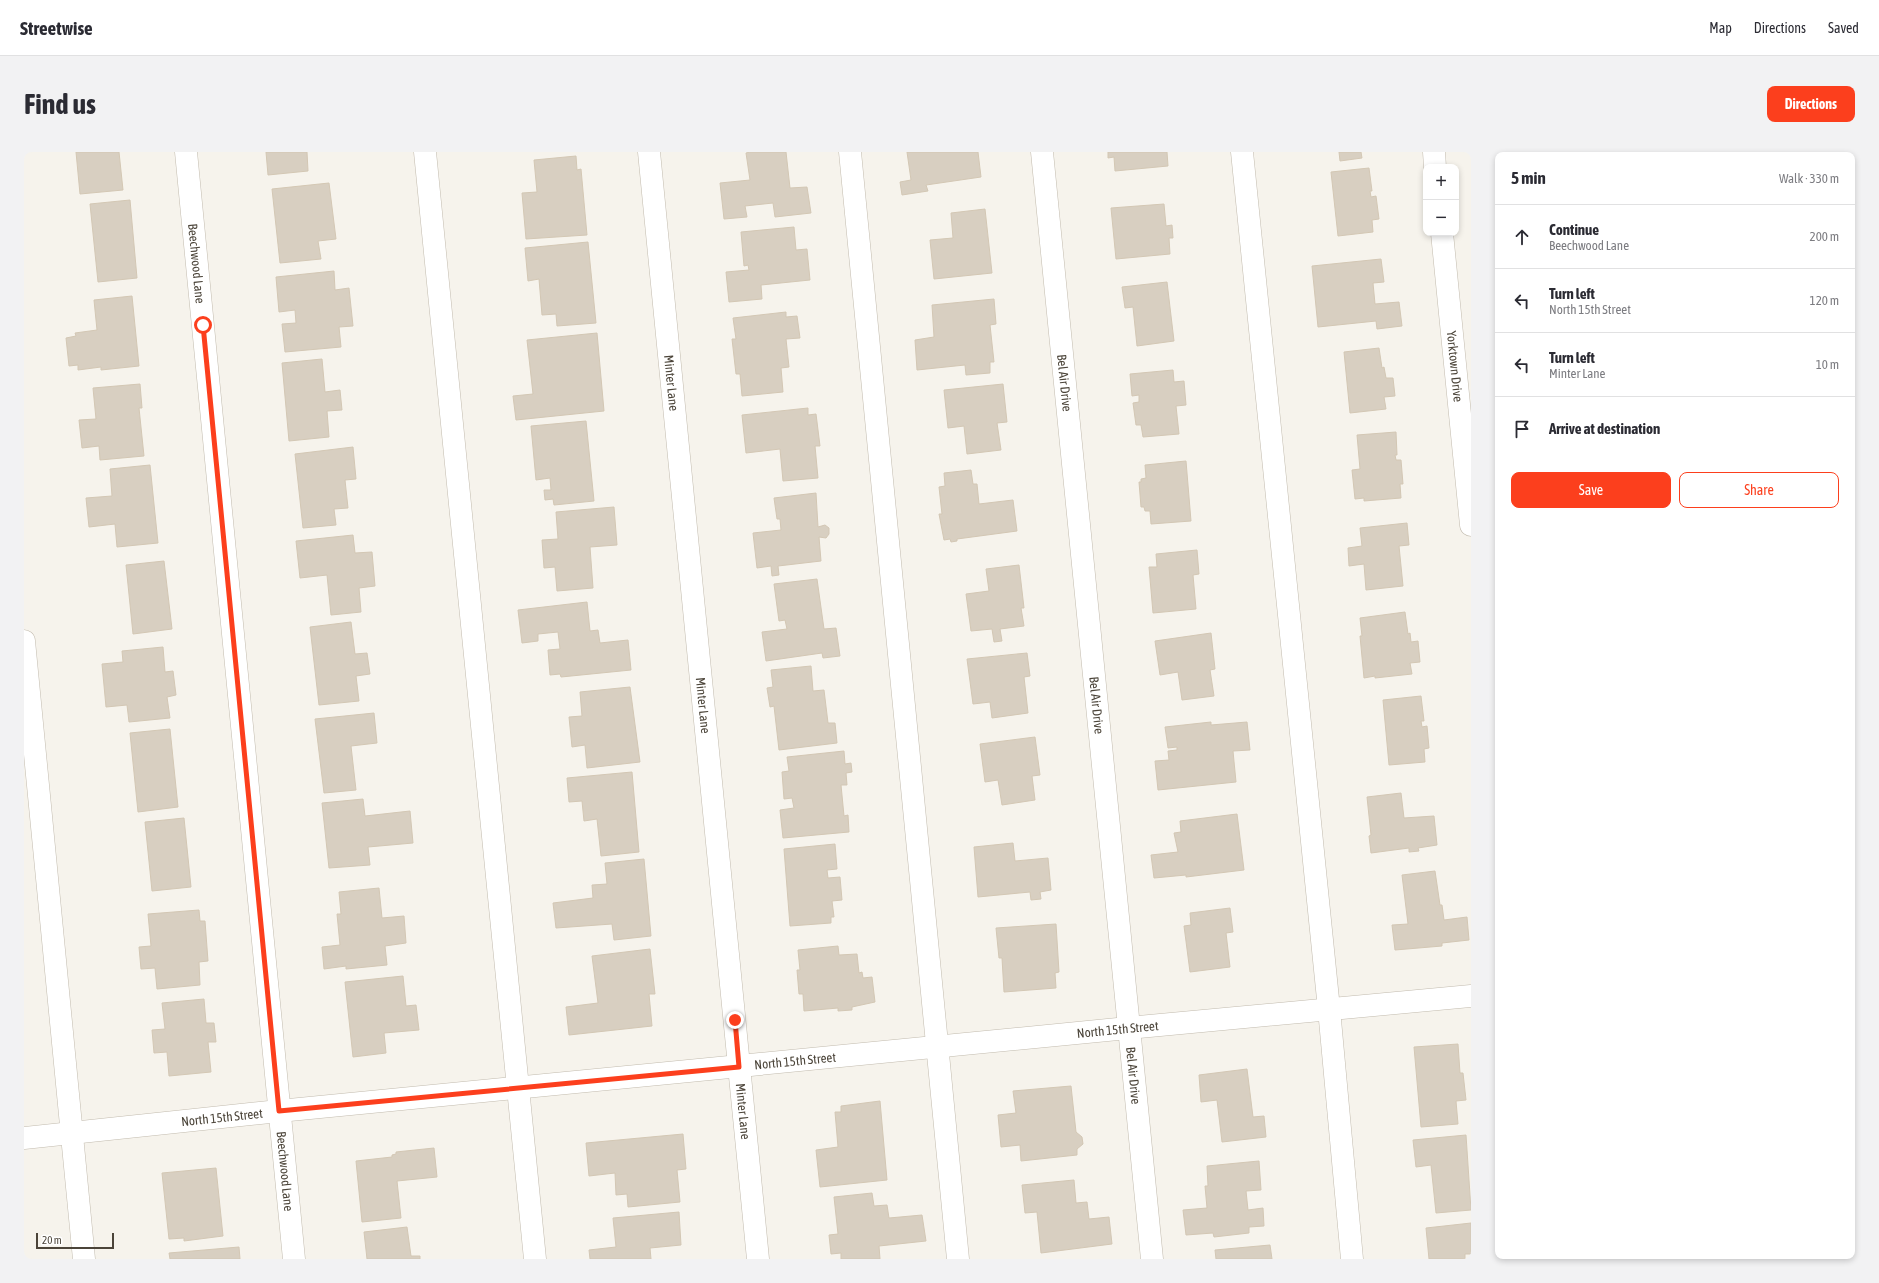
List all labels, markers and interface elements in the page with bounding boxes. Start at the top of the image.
text: Streetwise [20,17,93,39]
text: Map [1709,20,1732,36]
text: Directions [1754,20,1806,36]
text: Saved [1828,20,1859,36]
button: Directions [1767,86,1855,122]
text: Find us [24,88,96,120]
map controls [1423,164,1459,236]
button: + [1423,164,1459,200]
text: 5 min [1511,168,1546,188]
text: Walk · 330 m [1779,171,1839,186]
button: − [1423,200,1459,236]
text: Continue [1549,221,1599,238]
street label: Beechwood Lane [186,223,208,304]
icon: ahead [1511,226,1533,248]
text: 200 m [1810,229,1839,244]
text: Beechwood Lane [1549,238,1629,253]
text: Turn left [1549,285,1595,302]
icon: left [1511,290,1533,312]
text: 120 m [1810,293,1839,308]
text: North 15th Street [1549,302,1631,317]
route start [194,316,212,334]
street label: Yorktown Drive [1444,330,1466,403]
text: Turn left [1549,349,1595,366]
street label: Bel Air Drive [1055,353,1075,412]
street label: Minter Lane [662,354,682,412]
icon: left [1511,354,1533,376]
text: 10 m [1816,357,1839,372]
text: Minter Lane [1549,366,1605,381]
icon: arrive [1511,418,1533,440]
text: Arrive at destination [1549,420,1660,437]
button: Save [1511,472,1671,508]
button: Share [1679,472,1839,508]
street label: Minter Lane [693,676,714,734]
street label: Bel Air Drive [1087,676,1107,735]
route end [726,1011,744,1029]
street label: North 15th Street [1076,1018,1159,1040]
street label: Bel Air Drive [1123,1046,1144,1105]
street label: North 15th Street [754,1049,837,1072]
street label: Minter Lane [733,1083,754,1140]
street label: North 15th Street [180,1105,264,1129]
street label: Beechwood Lane [274,1131,297,1212]
scale bar [36,1231,114,1250]
text: 20 m [42,1234,62,1246]

